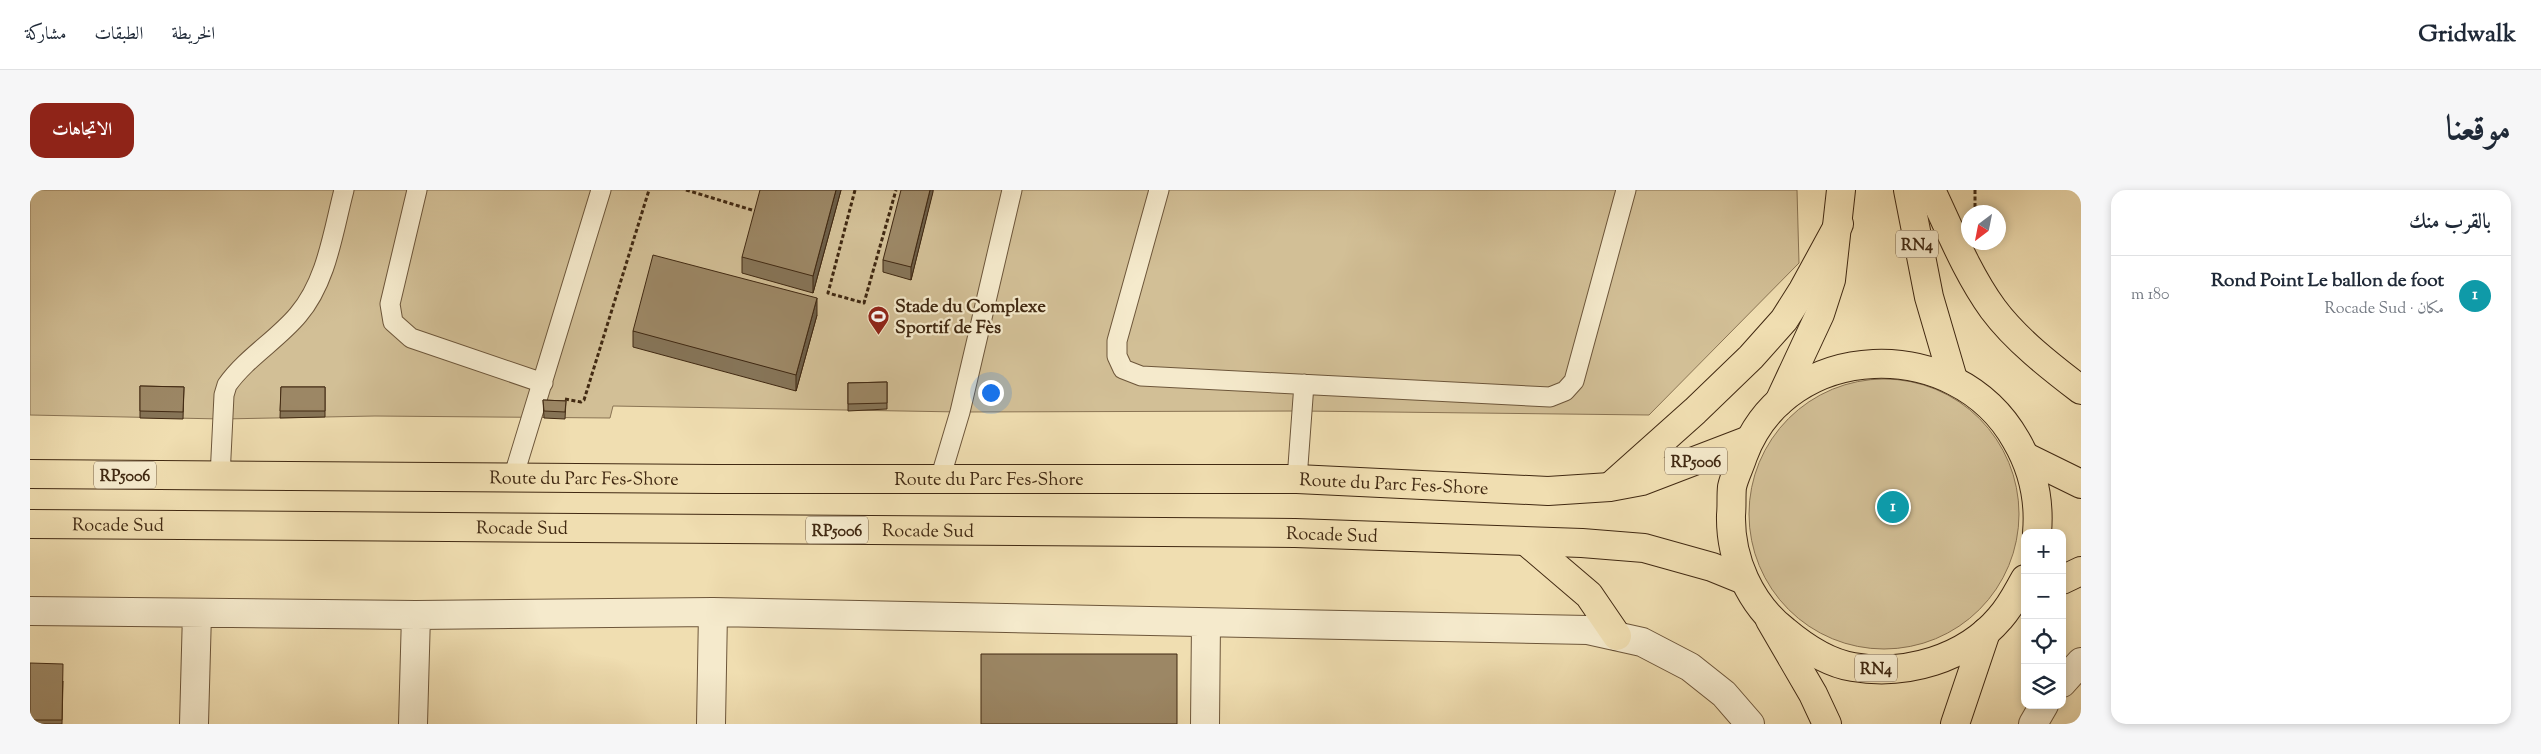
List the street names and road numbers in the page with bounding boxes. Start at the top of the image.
road number: RN4 [1896,231,1938,258]
road number: RP5006 [1665,448,1727,474]
road number: RP5006 [94,462,156,488]
street label: Route du Parc Fes-Shore [489,466,679,494]
street label: Route du Parc Fes-Shore [894,468,1084,494]
street label: Route du Parc Fes-Shore [1299,468,1489,503]
street label: Rocade Sud [72,513,164,540]
street label: Rocade Sud [476,516,568,543]
road number: RP5006 [806,516,868,544]
street label: Rocade Sud [882,519,974,546]
street label: Rocade Sud [1286,522,1378,551]
road number: RN4 [1855,654,1897,682]

